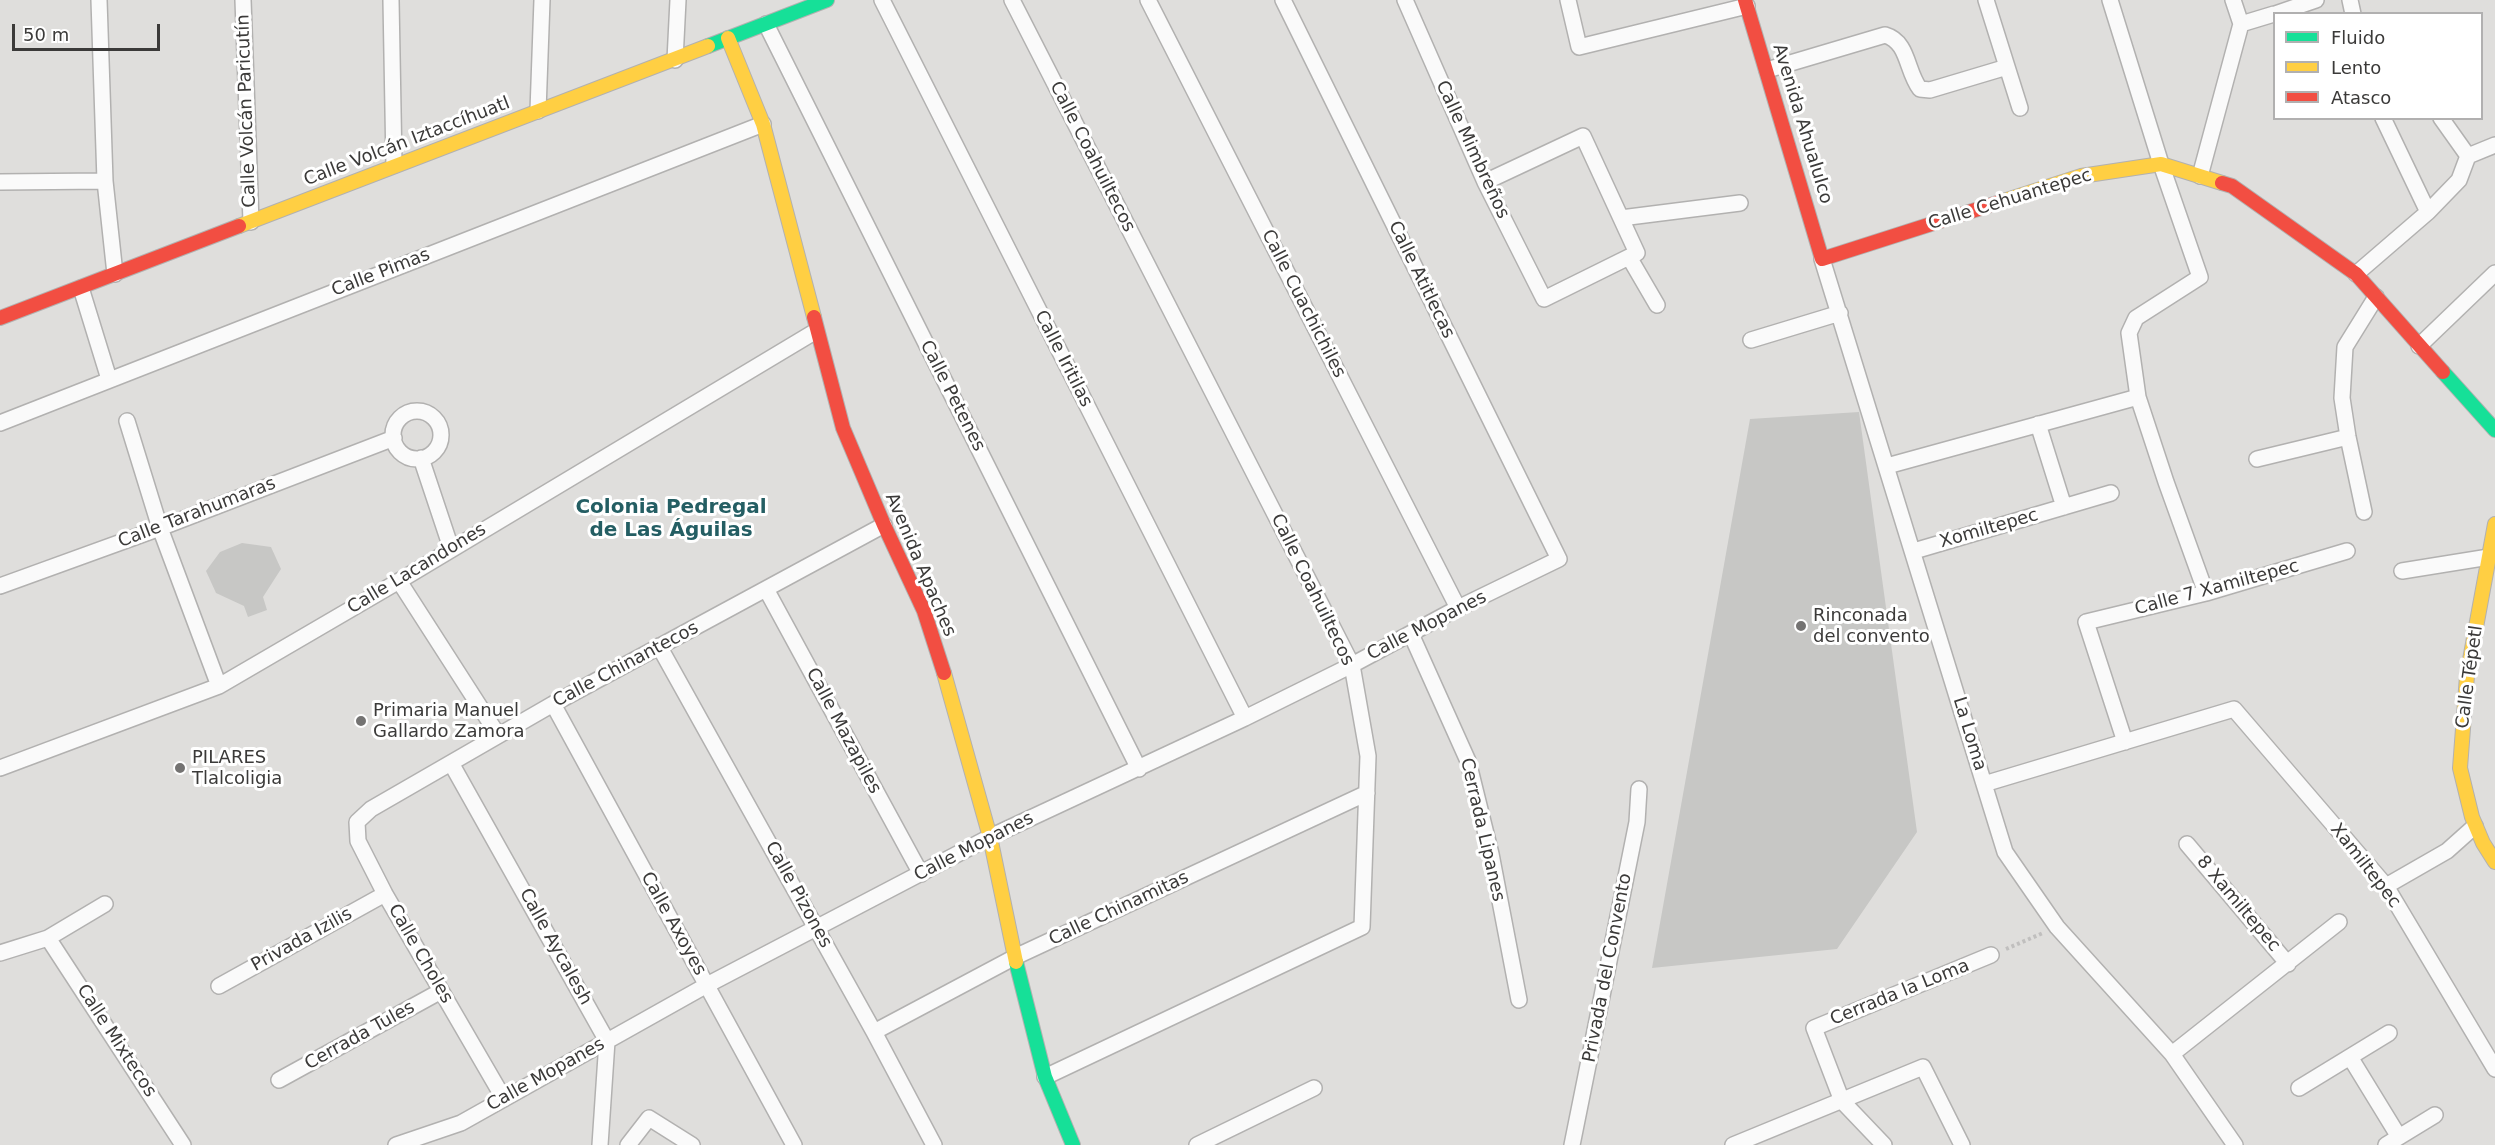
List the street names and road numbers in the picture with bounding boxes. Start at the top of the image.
street label: Calle Volcán Paricutín [233,14,261,208]
street label: Avenida Ahualulco [1767,41,1837,207]
street label: Calle Coahuiltecos [1045,78,1139,236]
street label: Calle Mimbreños [1431,78,1513,222]
street label: Calle Volcán Iztaccíhuatl [301,93,513,191]
street label: Calle Cehuantepec [1926,165,2094,235]
street label: Calle Atitlecas [1383,218,1459,342]
street label: Calle Cuachichiles [1256,226,1350,382]
street label: Calle Pimas [329,244,433,302]
street label: Calle Iritilas [1029,307,1097,411]
street label: Calle Petenes [915,337,989,455]
street label: Calle Tarahumaras [115,473,279,553]
street label: Avenida Apaches [880,490,960,640]
street label: Xomiltepec [1937,505,2041,553]
street label: Calle Coahuiltecos [1266,511,1358,669]
street label: Calle Lacandones [344,519,490,619]
street label: Calle 7 Xamiltepec [2133,556,2301,620]
street label: Calle Mopanes [1364,587,1490,665]
street label: Calle Chinantecos [550,618,702,712]
street label: Calle Tépetl [2452,624,2488,730]
street label: Calle Mazapiles [801,664,885,798]
street label: La Loma [1948,694,1990,774]
street label: Cerrada Lipanes [1455,756,1509,904]
street label: Calle Mopanes [911,808,1037,886]
street label: Xamiltepec [2325,819,2405,913]
street label: Calle Pizones [760,838,836,952]
street label: 8 Xamiltepec [2192,852,2284,956]
street label: Calle Chinamitas [1046,867,1192,951]
street label: Calle Axoyes [636,869,710,979]
street label: Privada del Convento [1579,872,1637,1064]
street label: Calle Aycalesh [514,885,596,1009]
street label: Calle Choles [383,901,457,1007]
street label: Privada Izilis [248,903,356,977]
street label: Cerrada la Loma [1827,955,1973,1031]
street label: Calle Mixtecos [72,981,160,1101]
street label: Cerrada Tules [301,997,419,1075]
street label: Calle Mopanes [483,1034,609,1116]

